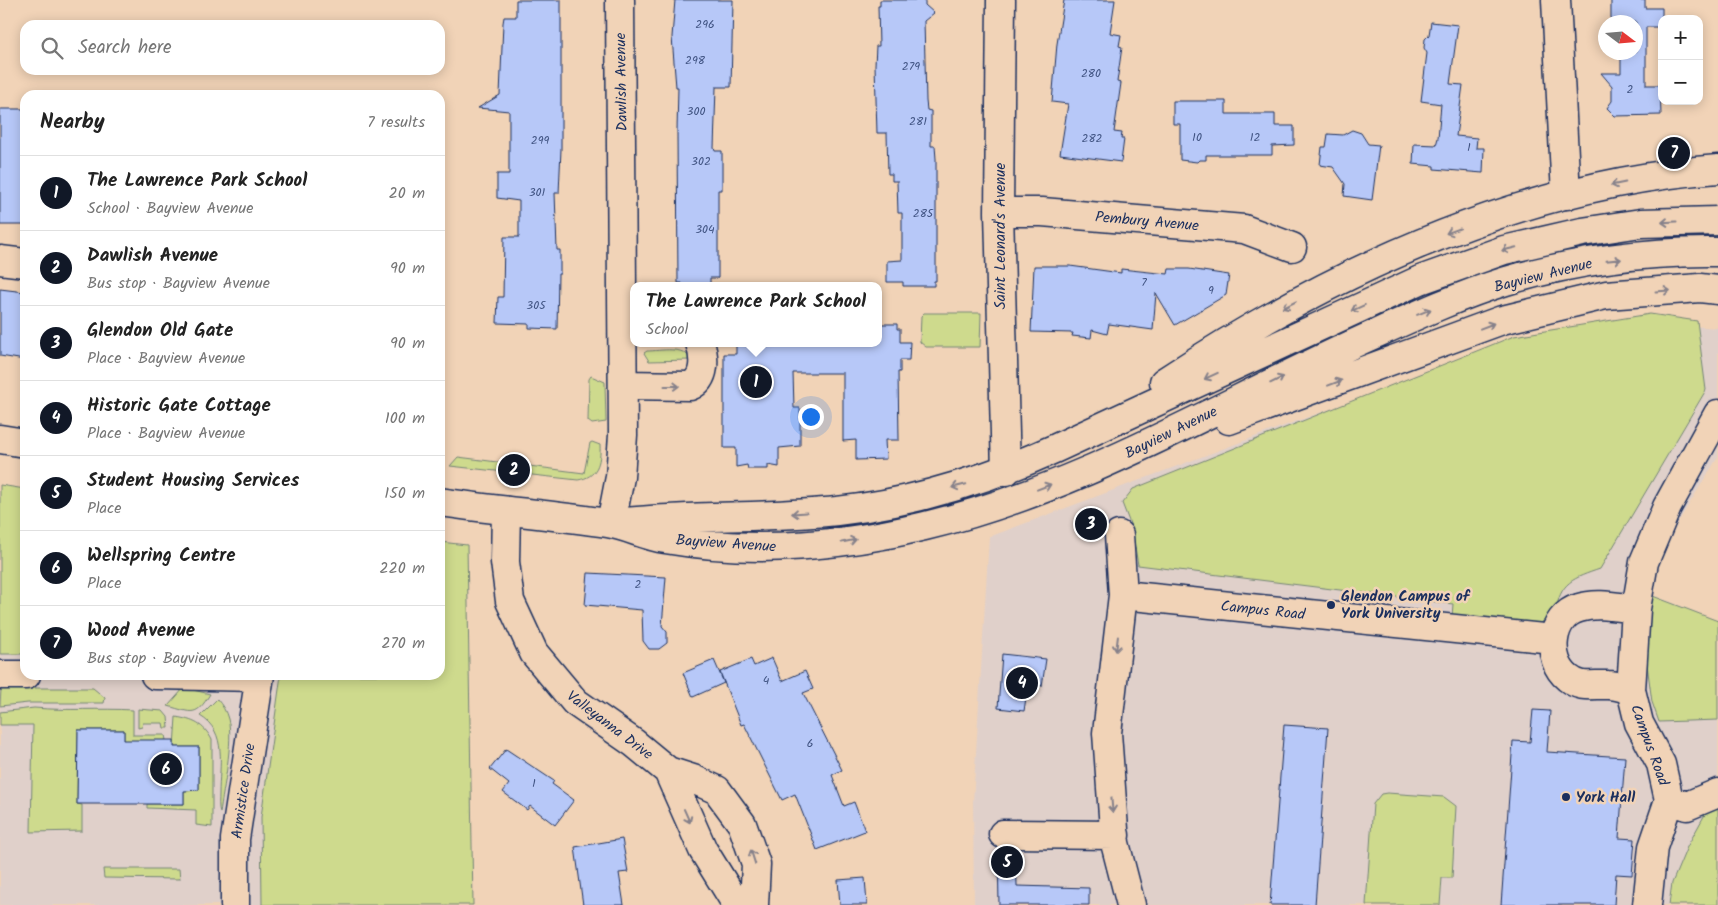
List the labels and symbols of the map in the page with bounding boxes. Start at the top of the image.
house number: 296 [695,15,715,34]
north arrow [1598,15,1643,60]
street label: Dawlish Avenue [609,32,635,132]
house number: 298 [685,51,706,70]
house number: 279 [902,57,920,76]
house number: 280 [1081,64,1101,83]
house number: 2 [1627,80,1634,99]
house number: 300 [687,102,705,121]
house number: 281 [909,112,927,131]
house number: 10 [1192,128,1202,147]
house number: 12 [1250,128,1260,147]
house number: 282 [1081,129,1103,148]
house number: 299 [531,131,549,150]
pin: 7 [1658,134,1690,172]
house number: 1 [1467,138,1471,157]
house number: 302 [691,152,711,171]
street label: Saint Leonard's Avenue [989,163,1013,309]
one-way arrow [1611,180,1627,189]
house number: 301 [529,183,546,202]
house number: 285 [913,204,935,223]
street label: Pembury Avenue [1094,206,1200,239]
one-way arrow [1662,217,1678,226]
house number: 304 [695,220,715,239]
one-way arrow [1446,227,1462,236]
one-way arrow [1502,245,1518,254]
street label: Bayview Avenue [1492,252,1595,300]
one-way arrow [1605,255,1621,264]
house number: 7 [1141,273,1147,292]
house number: 9 [1208,281,1214,300]
one-way arrow [1654,286,1670,296]
house number: 305 [526,296,547,315]
one-way arrow [1282,300,1297,310]
one-way arrow [1351,303,1366,313]
one-way arrow [1416,307,1431,316]
one-way arrow [1479,321,1494,330]
pin: 1 [740,363,772,401]
one-way arrow [1203,371,1218,381]
one-way arrow [1269,375,1284,384]
one-way arrow [1327,378,1342,387]
one-way arrow [664,381,680,391]
street label: Bayview Avenue [1121,400,1222,466]
your location [798,404,824,430]
pin: 2 [498,451,530,489]
one-way arrow [952,482,968,491]
one-way arrow [1036,482,1051,491]
pin: 3 [1075,505,1107,543]
one-way arrow [792,509,808,518]
street label: Bayview Avenue [675,529,777,559]
one-way arrow [841,536,857,545]
house number: 2 [635,575,642,594]
place label: Glendon Campus of York University [1341,585,1471,626]
street label: Campus Road [1219,595,1307,627]
marker: Glendon Campus of York University [1325,599,1337,611]
one-way arrow [1112,635,1122,651]
pin: 4 [1006,664,1038,702]
house number: 4 [763,671,770,690]
street label: Valleyanna Drive [561,685,658,767]
street label: Campus Road [1623,701,1675,790]
house number: 6 [807,734,813,753]
street label: Armistice Drive [225,742,263,840]
pin: 6 [150,750,182,788]
house number: 1 [532,774,536,793]
place label: York Hall [1576,786,1635,810]
marker: York Hall [1560,791,1572,803]
one-way arrow [1108,797,1117,813]
one-way arrow [683,808,693,823]
pin: 5 [991,843,1023,881]
one-way arrow [748,850,757,865]

